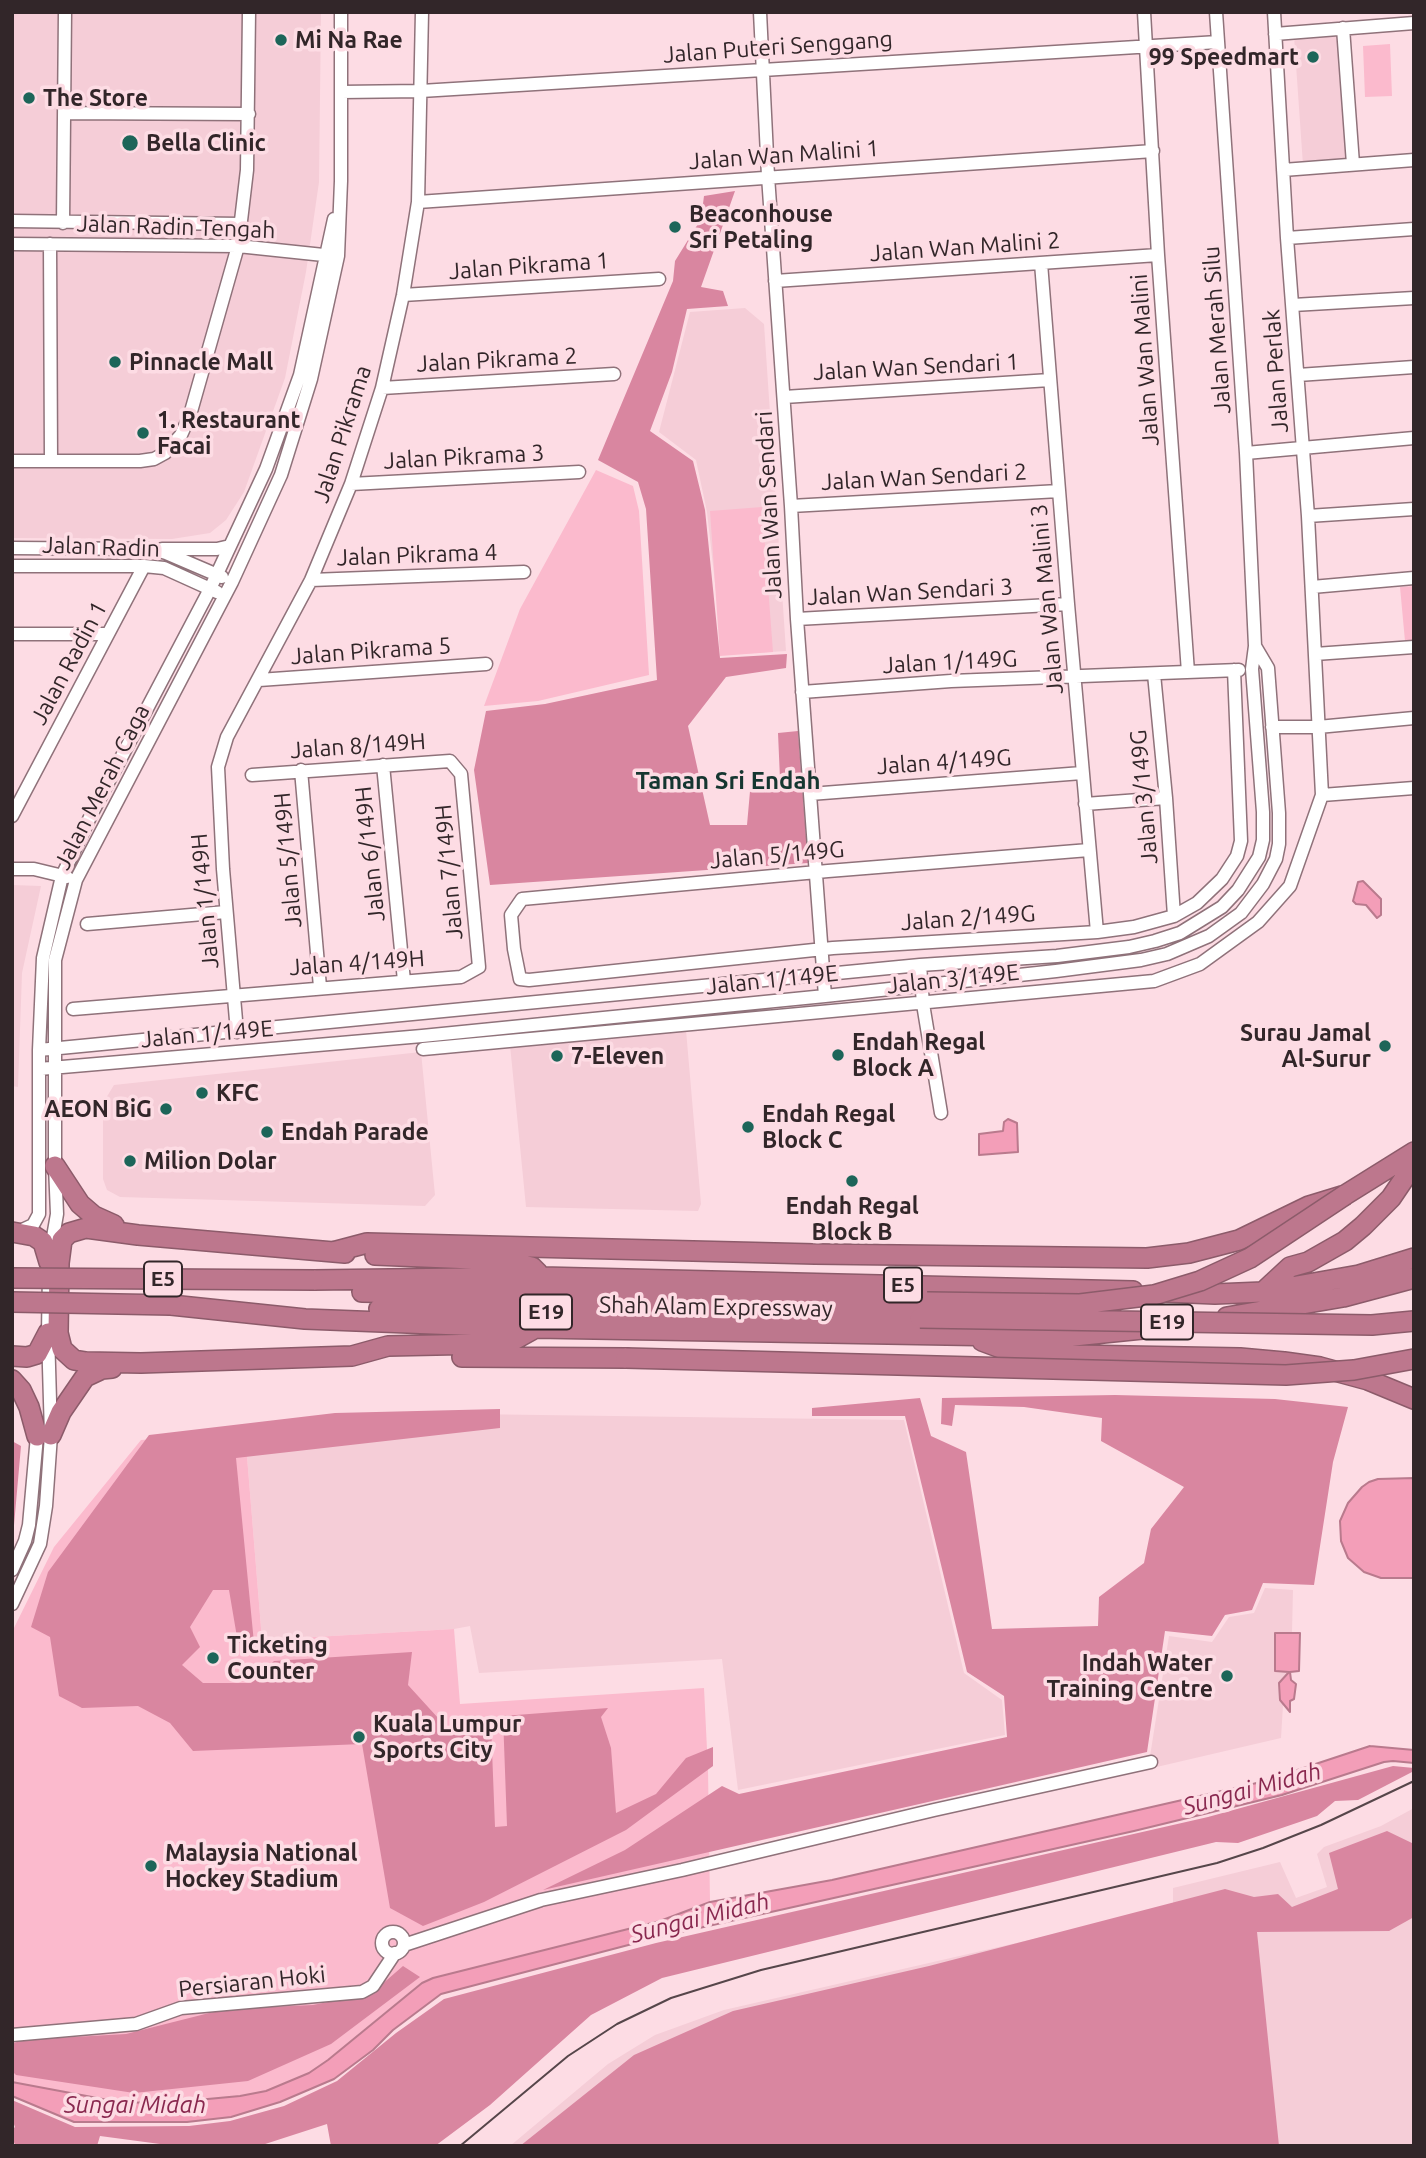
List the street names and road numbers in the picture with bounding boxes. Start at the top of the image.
street label: Jalan Puteri Senggang [662,25,894,69]
street label: Jalan Wan Malini 1 [688,135,880,175]
street label: Jalan Radin Tengah [76,210,276,244]
street label: Jalan Wan Malini 2 [869,227,1061,267]
street label: Jalan Merah Silu [1197,245,1237,415]
street label: Jalan Pikrama 1 [448,247,610,285]
street label: Jalan Wan Malini [1125,273,1165,447]
street label: Jalan Perlak [1258,308,1294,434]
street label: Jalan Pikrama 2 [416,342,578,378]
street label: Jalan Wan Sendari 1 [812,348,1020,386]
street label: Jalan Pikrama [307,362,377,506]
street label: Jalan Wan Sendari [750,410,788,600]
street label: Jalan Pikrama 3 [383,439,545,475]
street label: Jalan Wan Sendari 2 [820,458,1028,496]
street label: Jalan Wan Malini 3 [1025,503,1069,695]
street label: Jalan Radin [42,531,160,563]
street label: Jalan Pikrama 4 [336,538,498,572]
street label: Jalan Wan Sendari 3 [806,573,1014,611]
street label: Jalan Radin 1 [25,597,113,729]
street label: Jalan Pikrama 5 [290,632,452,670]
street label: Jalan 1/149G [882,645,1018,679]
street label: Jalan Merah Caga [48,700,156,874]
street label: Jalan 8/149H [289,727,427,765]
street label: Jalan 3/149G [1124,729,1164,865]
street label: Jalan 4/149G [876,744,1012,780]
street label: Jalan 6/149H [349,785,391,923]
street label: Jalan 5/149H [268,791,308,929]
street label: Jalan 7/149H [429,803,469,941]
street label: Jalan 1/149H [185,832,225,970]
street label: Jalan 5/149G [709,835,845,875]
street label: Jalan 2/149G [900,900,1036,936]
street label: Jalan 4/149H [288,944,426,982]
street label: Jalan 3/149E [886,958,1020,1000]
street label: Jalan 1/149E [705,959,839,1001]
street label: Jalan 1/149E [140,1014,274,1054]
road number: E5 [144,1262,182,1296]
road number: E5 [884,1268,922,1302]
street label: Shah Alam Expressway [599,1291,833,1323]
road number: E19 [520,1294,572,1330]
road number: E19 [1141,1304,1193,1340]
street label: Persiaran Hoki [177,1961,327,2003]

